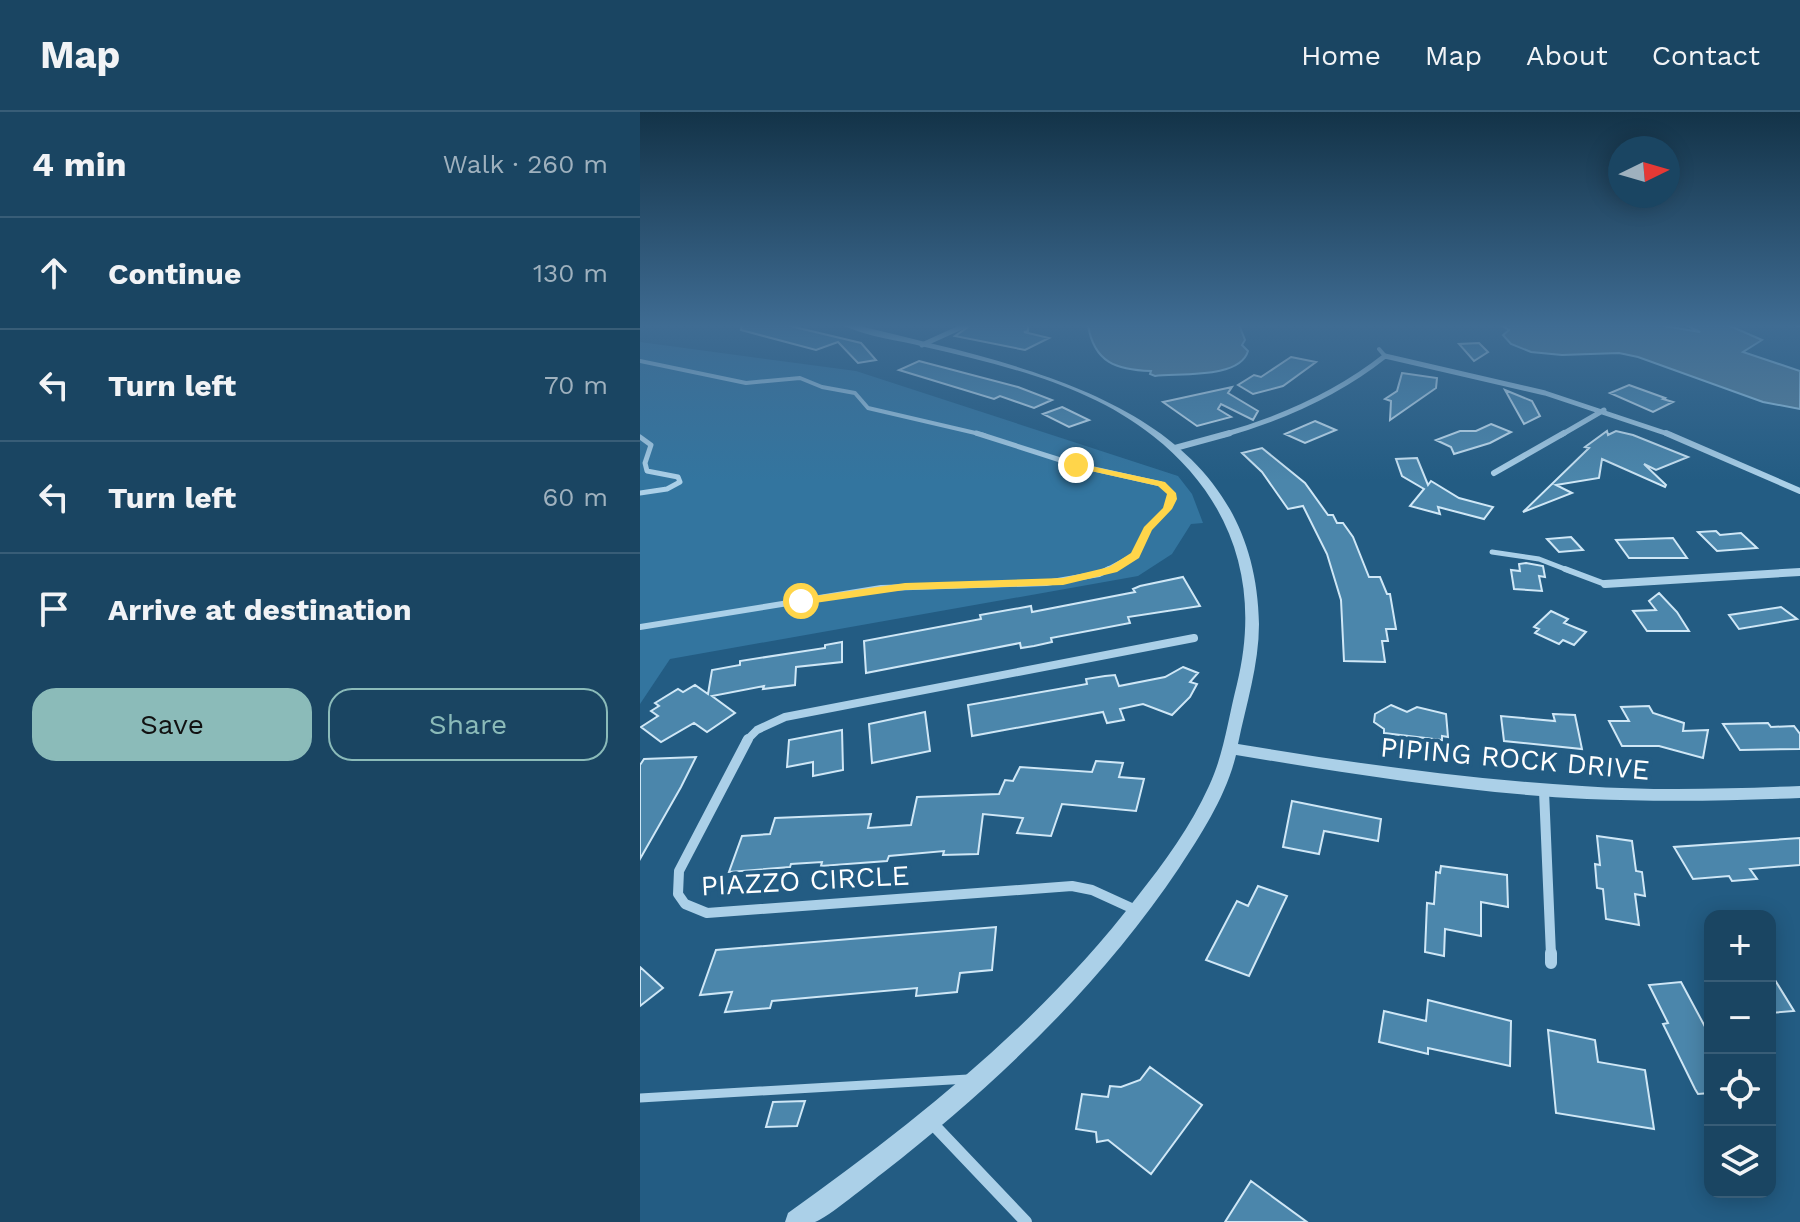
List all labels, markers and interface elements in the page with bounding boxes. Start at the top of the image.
text: Map [40,33,120,77]
text: Home [1301,39,1381,72]
text: Map [1425,39,1482,72]
text: About [1526,39,1608,72]
text: Contact [1652,39,1760,72]
north arrow [1608,136,1680,208]
text: 4 min [32,144,127,184]
text: Walk · 260 m [443,149,608,179]
icon: ahead [32,251,76,295]
text: Continue [108,256,241,291]
text: 130 m [533,258,608,288]
icon: left [32,363,76,407]
text: Turn left [108,368,236,403]
text: 70 m [544,370,608,400]
route end [1058,447,1094,483]
icon: left [32,475,76,519]
text: Turn left [108,480,236,515]
text: 60 m [542,482,608,512]
route start [783,583,819,619]
icon: arrive [32,587,76,631]
text: Arrive at destination [108,592,412,627]
button: Save [32,688,312,761]
button: Share [328,688,608,761]
street label: PIPING ROCK DRIVE [1379,730,1651,787]
street label: PIAZZO CIRCLE [700,859,910,902]
map controls [1704,910,1776,1198]
button: + [1704,910,1776,982]
button: − [1704,982,1776,1054]
button: locate [1704,1054,1776,1126]
button: layers [1704,1126,1776,1198]

